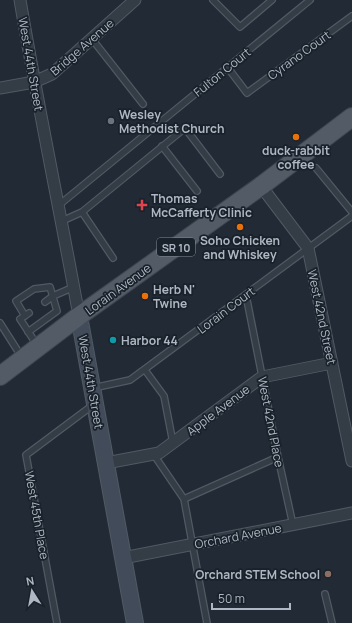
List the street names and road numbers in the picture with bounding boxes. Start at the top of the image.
street label: Bridge Avenue [47,15,117,79]
street label: West 44th Street [14,16,48,112]
street label: Cyrano Court [264,26,334,84]
street label: Fulton Court [190,44,254,100]
road number: SR 10 [157,238,195,256]
street label: Lorain Avenue [82,259,154,319]
street label: West 42nd Street [304,268,340,366]
street label: Lorain Court [194,283,259,337]
street label: West 44th Street [74,334,108,430]
street label: West 42nd Place [254,375,288,469]
street label: Apple Avenue [183,381,253,439]
street label: West 45th Place [21,469,53,561]
street label: Orchard Avenue [193,519,283,553]

